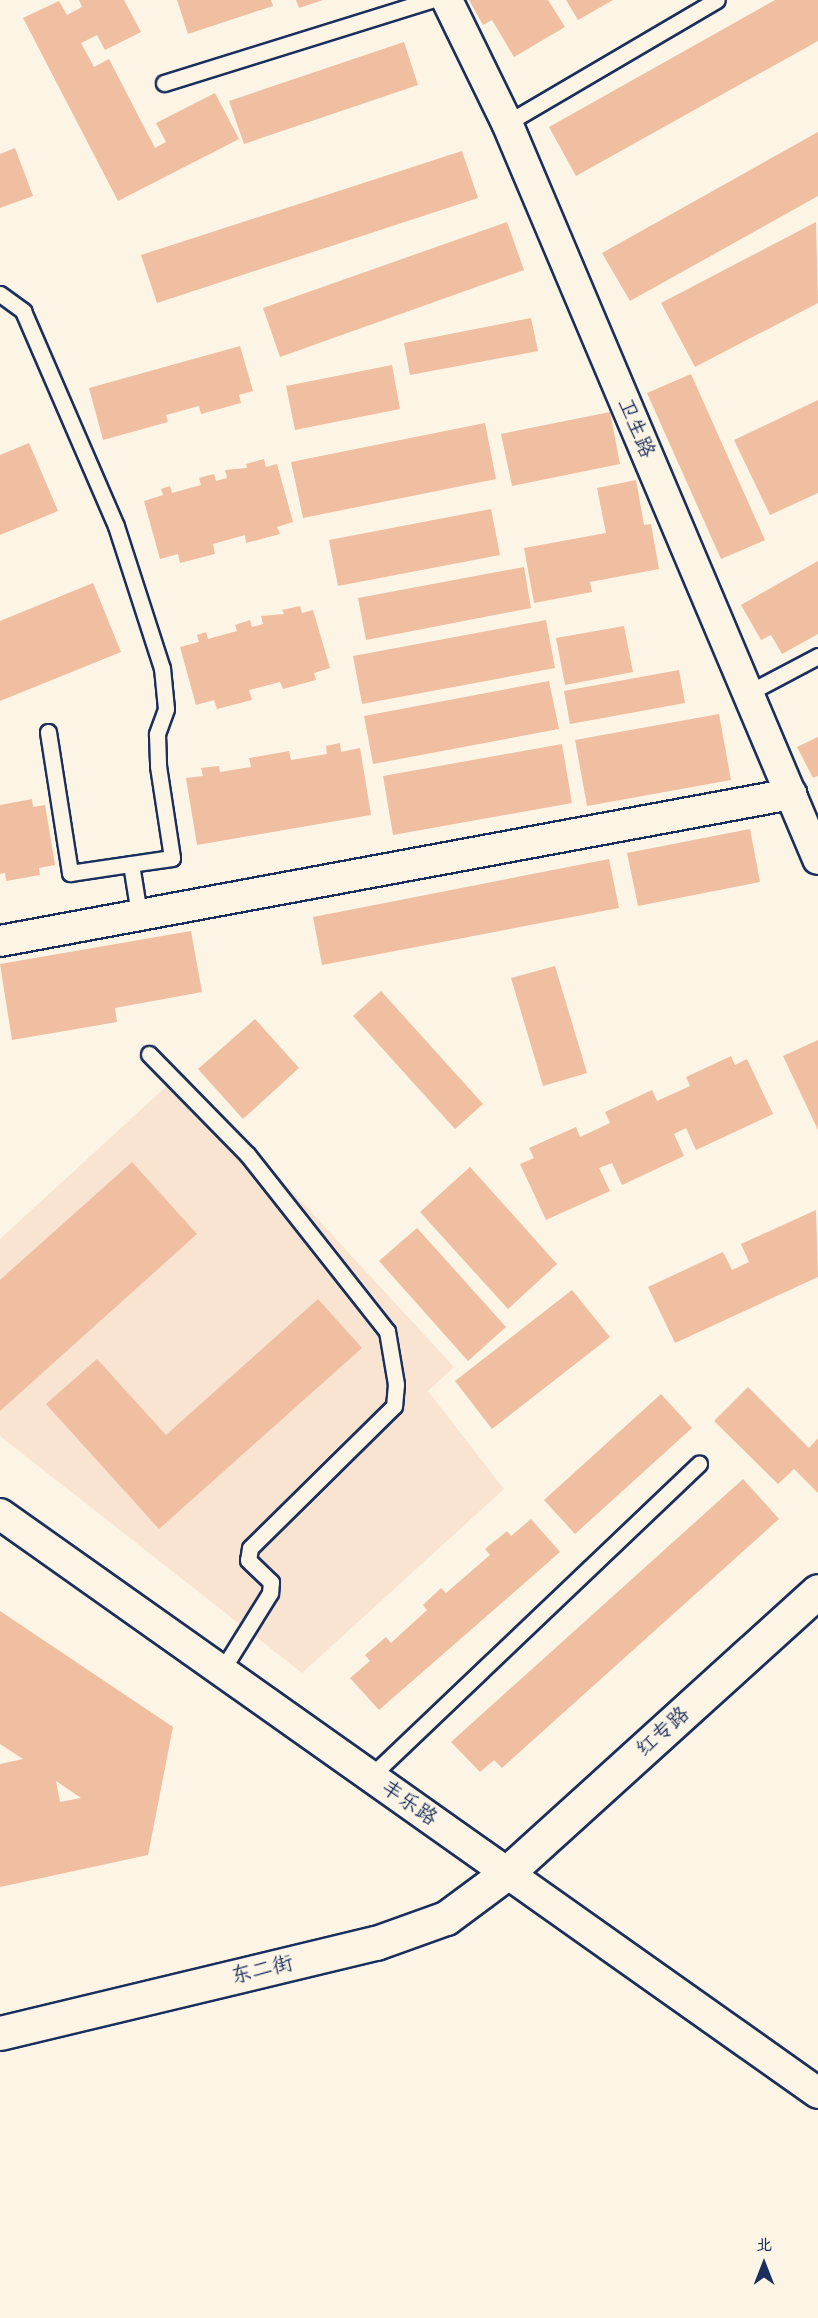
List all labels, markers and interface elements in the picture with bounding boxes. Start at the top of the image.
street label: 卫生路 [612,394,660,462]
street label: 红专路 [631,1702,695,1762]
street label: 丰乐路 [376,1775,442,1831]
street label: 东二街 [228,1951,296,1989]
north arrow [734,2234,794,2294]
text: 北 [756,2236,772,2255]

